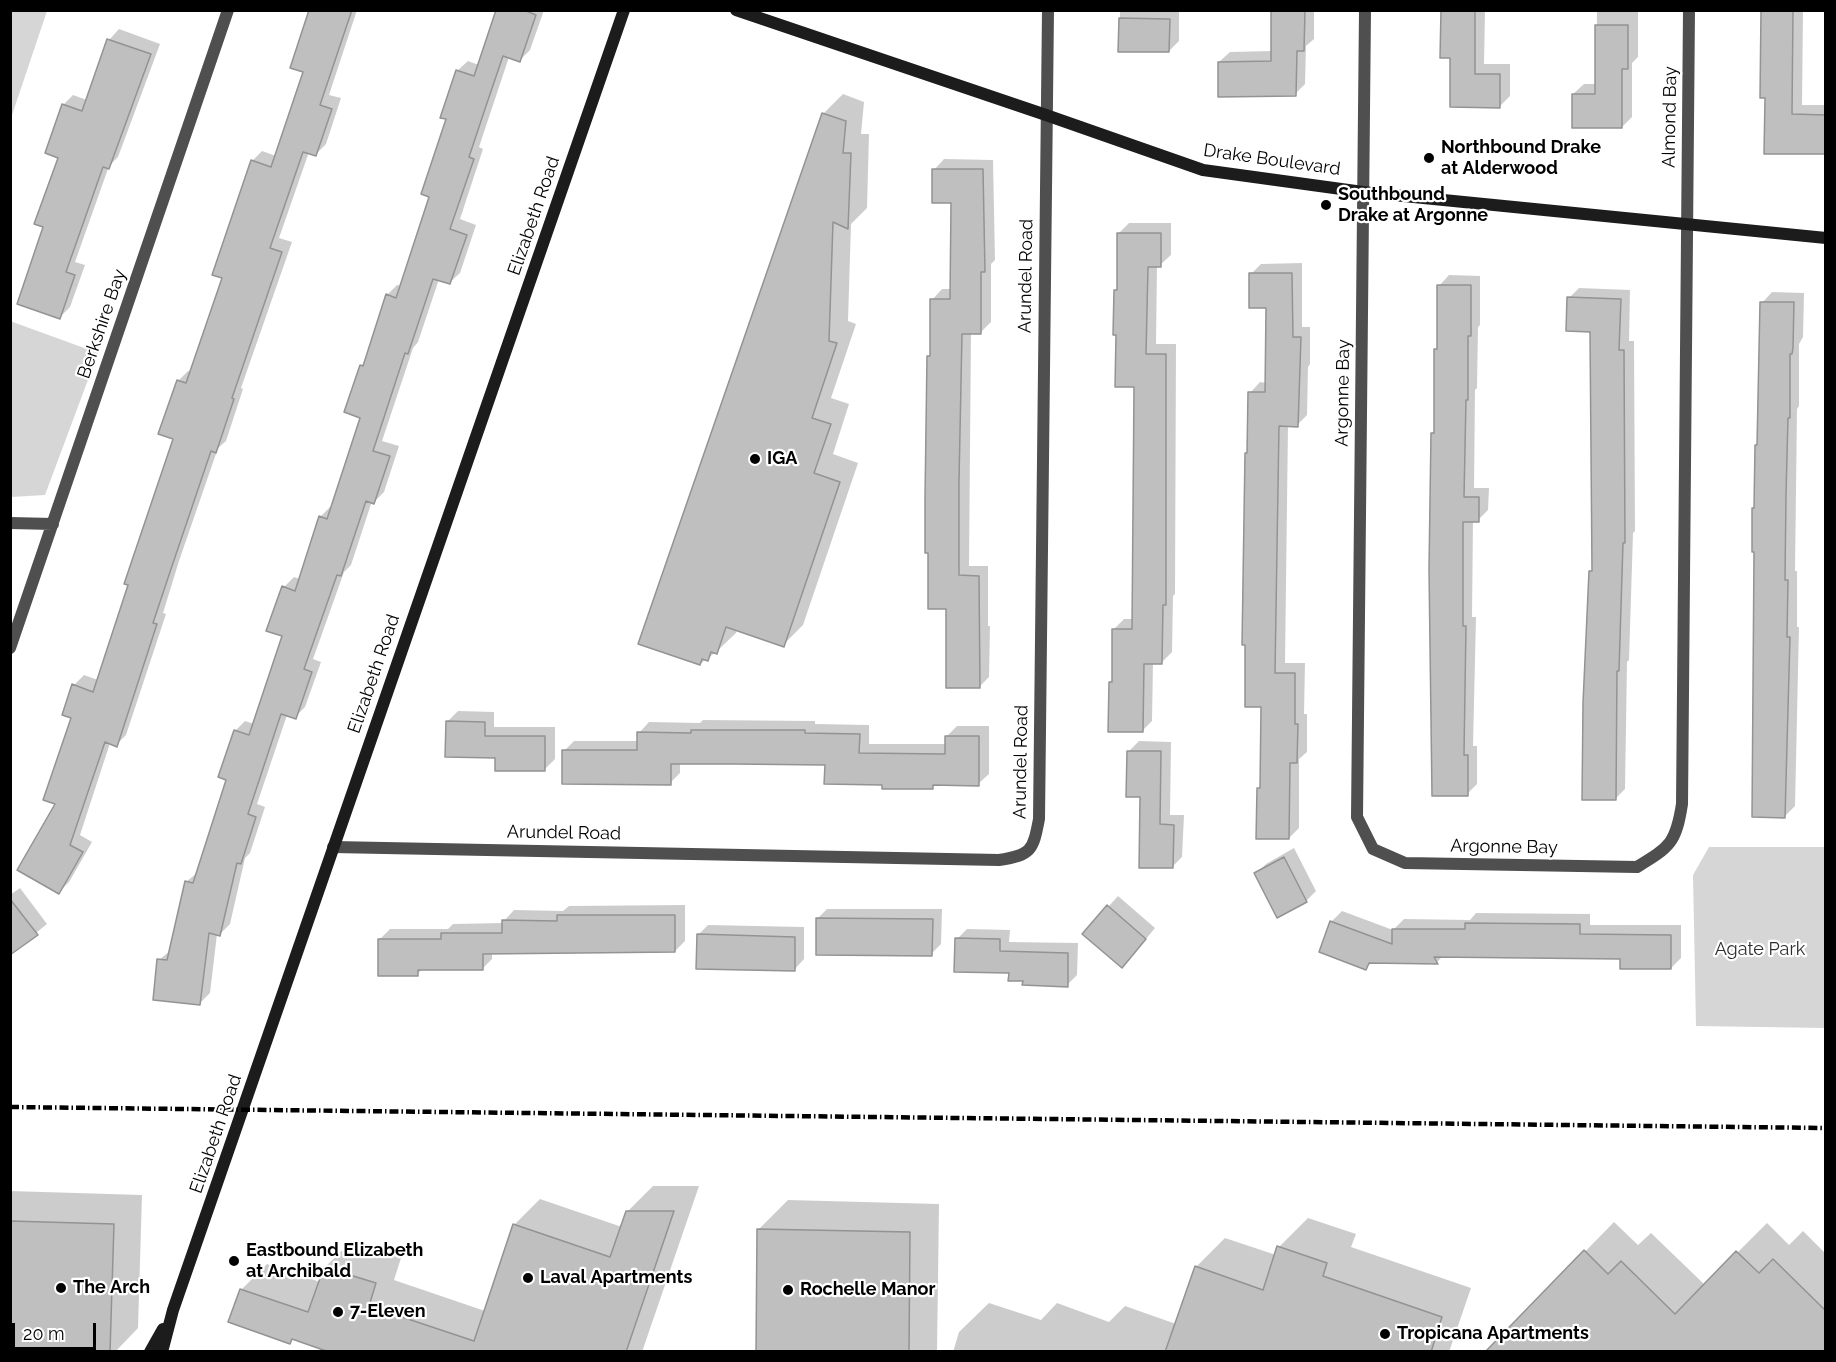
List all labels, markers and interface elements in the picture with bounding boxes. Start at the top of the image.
street label: Almond Bay [1658,66,1682,168]
place label: Northbound Drake at Alderwood [1441,137,1601,180]
street label: Drake Boulevard [1202,140,1342,180]
marker: Northbound Drake at Alderwood [1422,151,1436,165]
street label: Elizabeth Road [504,154,564,278]
place label: Southbound Drake at Argonne [1338,184,1488,226]
marker: Southbound Drake at Argonne [1319,198,1333,212]
street label: Arundel Road [1014,219,1038,333]
street label: Berkshire Bay [73,267,131,381]
street label: Argonne Bay [1331,339,1355,447]
place label: IGA [767,448,797,470]
marker: IGA [748,452,762,466]
street label: Elizabeth Road [344,612,404,736]
street label: Arundel Road [1009,705,1033,819]
street label: Arundel Road [507,821,621,845]
street label: Argonne Bay [1450,835,1558,859]
park label: Agate Park [1715,939,1805,961]
street label: Elizabeth Road [186,1072,246,1196]
place label: Eastbound Elizabeth at Archibald [246,1240,423,1282]
marker: Eastbound Elizabeth at Archibald [227,1254,241,1268]
place label: Laval Apartments [540,1267,692,1289]
marker: Laval Apartments [521,1271,535,1285]
place label: The Arch [73,1277,150,1299]
place label: Rochelle Manor [800,1279,935,1301]
marker: The Arch [54,1281,68,1295]
marker: Rochelle Manor [781,1283,795,1297]
place label: 7-Eleven [350,1301,426,1323]
marker: 7-Eleven [331,1305,345,1319]
scale bar [15,1311,99,1349]
text: 20 m [23,1323,65,1344]
place label: Tropicana Apartments [1397,1323,1589,1345]
marker: Tropicana Apartments [1378,1327,1392,1341]

